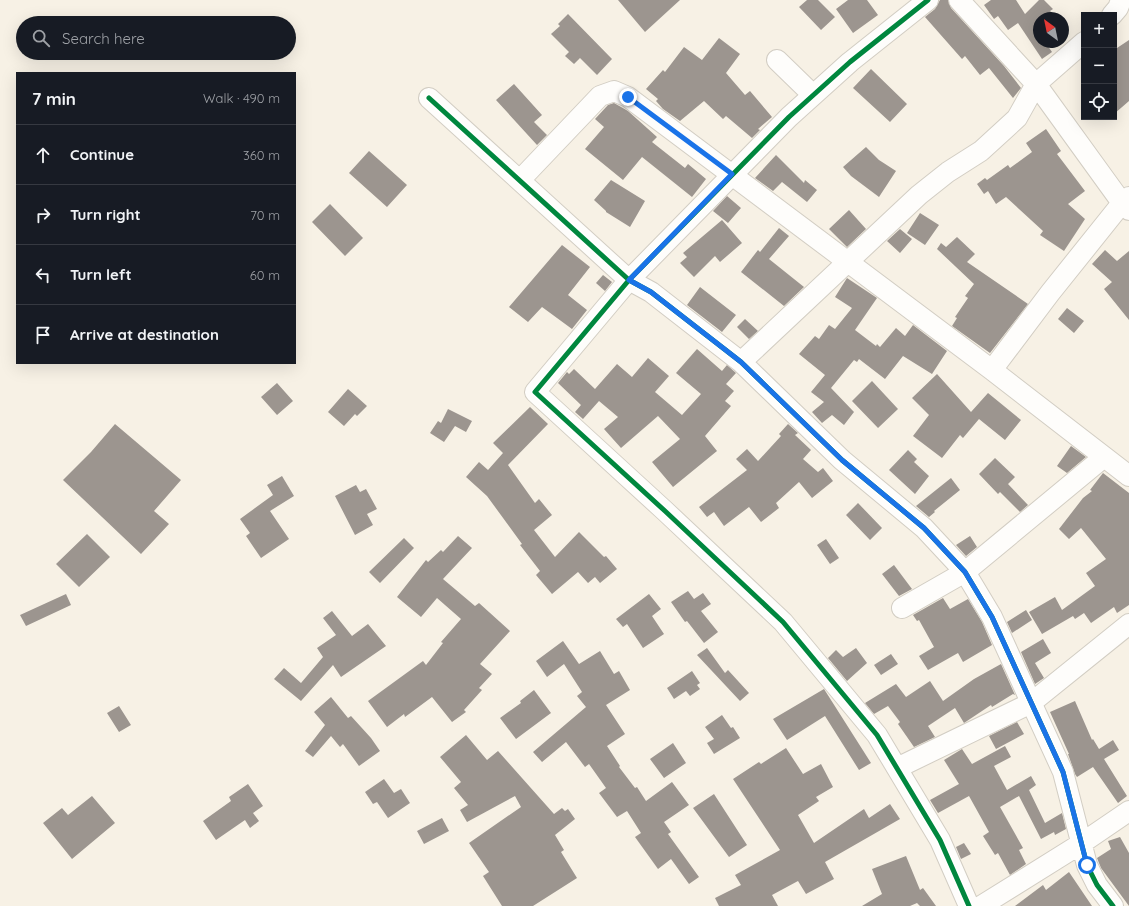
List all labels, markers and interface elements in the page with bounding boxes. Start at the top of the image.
north arrow [1033,12,1069,48]
map controls [1081,12,1117,120]
button: + [1081,12,1117,48]
search box [16,16,296,60]
icon: search [30,27,52,49]
text: Search here [62,29,145,48]
button: − [1081,48,1117,84]
button: locate [1081,84,1117,120]
text: 7 min [32,88,76,109]
route end [619,88,637,106]
text: Walk · 490 m [203,90,280,106]
icon: ahead [32,144,54,166]
text: Continue [70,145,134,164]
text: 360 m [243,147,280,163]
icon: right [32,204,54,226]
text: Turn right [70,205,141,224]
text: 70 m [250,207,280,223]
icon: left [32,264,54,286]
text: Turn left [70,265,132,284]
text: 60 m [250,267,280,283]
icon: arrive [32,324,54,346]
text: Arrive at destination [70,325,219,344]
route start [1078,856,1096,874]

